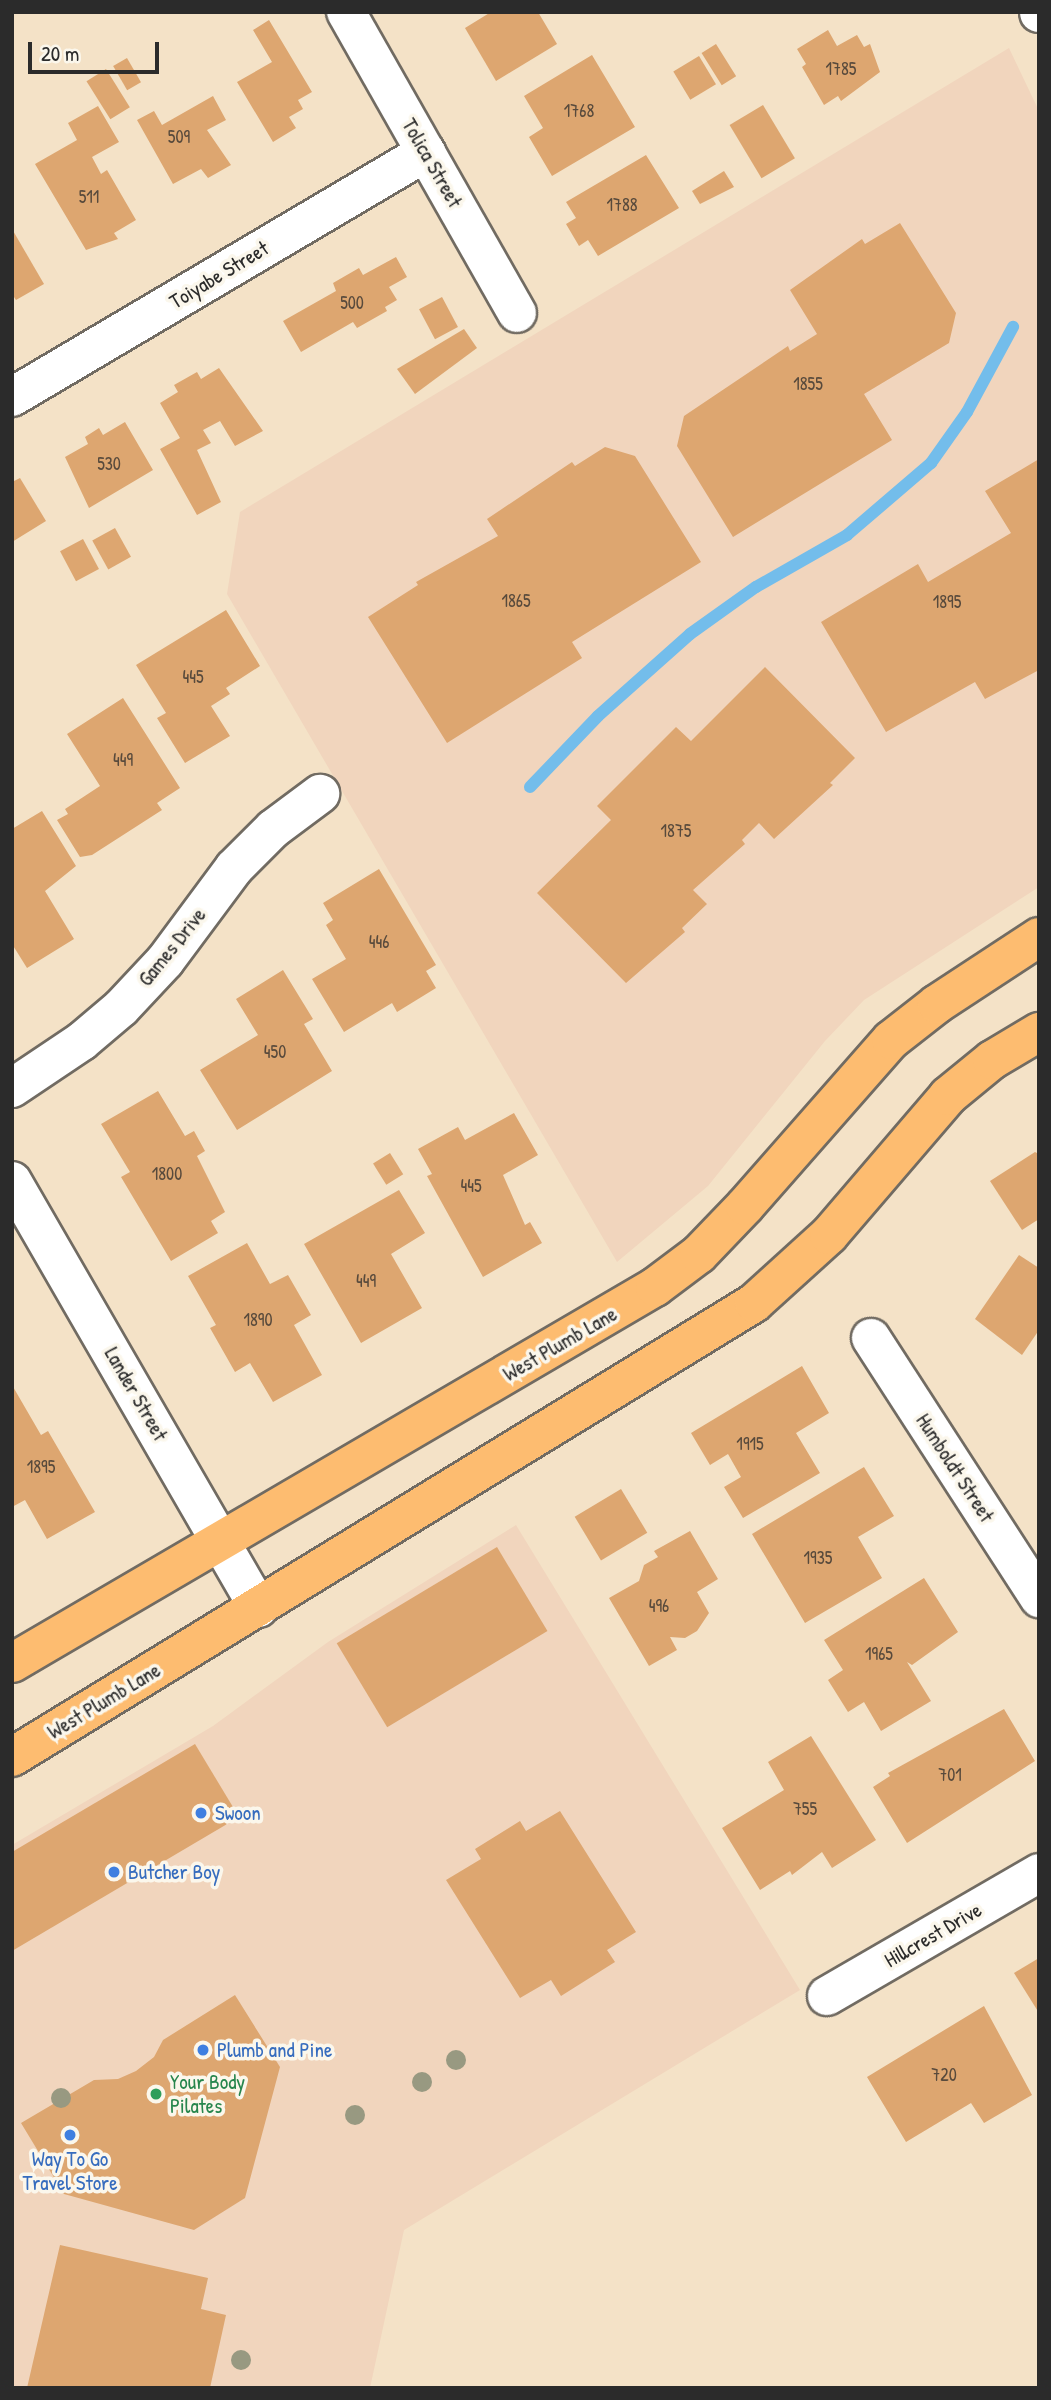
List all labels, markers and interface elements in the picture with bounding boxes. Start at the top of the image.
scale bar [32,28,163,72]
text: 20 m [41,39,79,68]
house number: 1785 [826,58,856,80]
house number: 1768 [564,100,594,122]
street label: Tolica Street [396,114,468,212]
house number: 509 [168,126,190,148]
house number: 511 [79,186,99,208]
house number: 1788 [606,194,638,216]
street label: Toiyabe Street [165,236,273,314]
house number: 500 [340,292,364,314]
house number: 1855 [793,373,823,395]
house number: 530 [97,453,121,475]
house number: 1865 [501,590,531,612]
house number: 1895 [933,591,961,613]
house number: 445 [182,666,204,688]
house number: 449 [113,749,133,771]
house number: 1875 [661,820,691,842]
street label: Games Drive [133,903,211,991]
house number: 446 [369,931,389,953]
house number: 450 [264,1041,286,1063]
house number: 1800 [152,1163,182,1185]
house number: 445 [460,1175,482,1197]
house number: 449 [356,1270,376,1292]
street label: West Plumb Lane [499,1301,621,1387]
house number: 1890 [244,1309,272,1331]
street label: Lander Street [99,1343,173,1445]
street label: Humboldt Street [911,1409,999,1527]
house number: 1915 [736,1433,764,1455]
house number: 1895 [27,1456,55,1478]
house number: 1935 [804,1547,832,1569]
house number: 496 [649,1595,669,1617]
house number: 1965 [865,1643,893,1665]
street label: West Plumb Lane [43,1657,165,1745]
house number: 701 [938,1764,962,1786]
house number: 755 [793,1798,817,1820]
place label: Swoon [215,1800,261,1826]
marker: Swoon [193,1805,209,1821]
place label: Butcher Boy [128,1859,221,1885]
marker: Butcher Boy [106,1864,122,1880]
street label: Hillcrest Drive [880,1897,986,1973]
place label: Plumb and Pine [217,2037,332,2063]
marker: Plumb and Pine [195,2042,211,2058]
house number: 720 [931,2064,957,2086]
place label: Your Body Pilates [170,2069,245,2119]
marker: Your Body Pilates [148,2086,164,2102]
marker: Way To Go Travel Store [62,2127,78,2143]
place label: Way To Go Travel Store [22,2146,118,2196]

